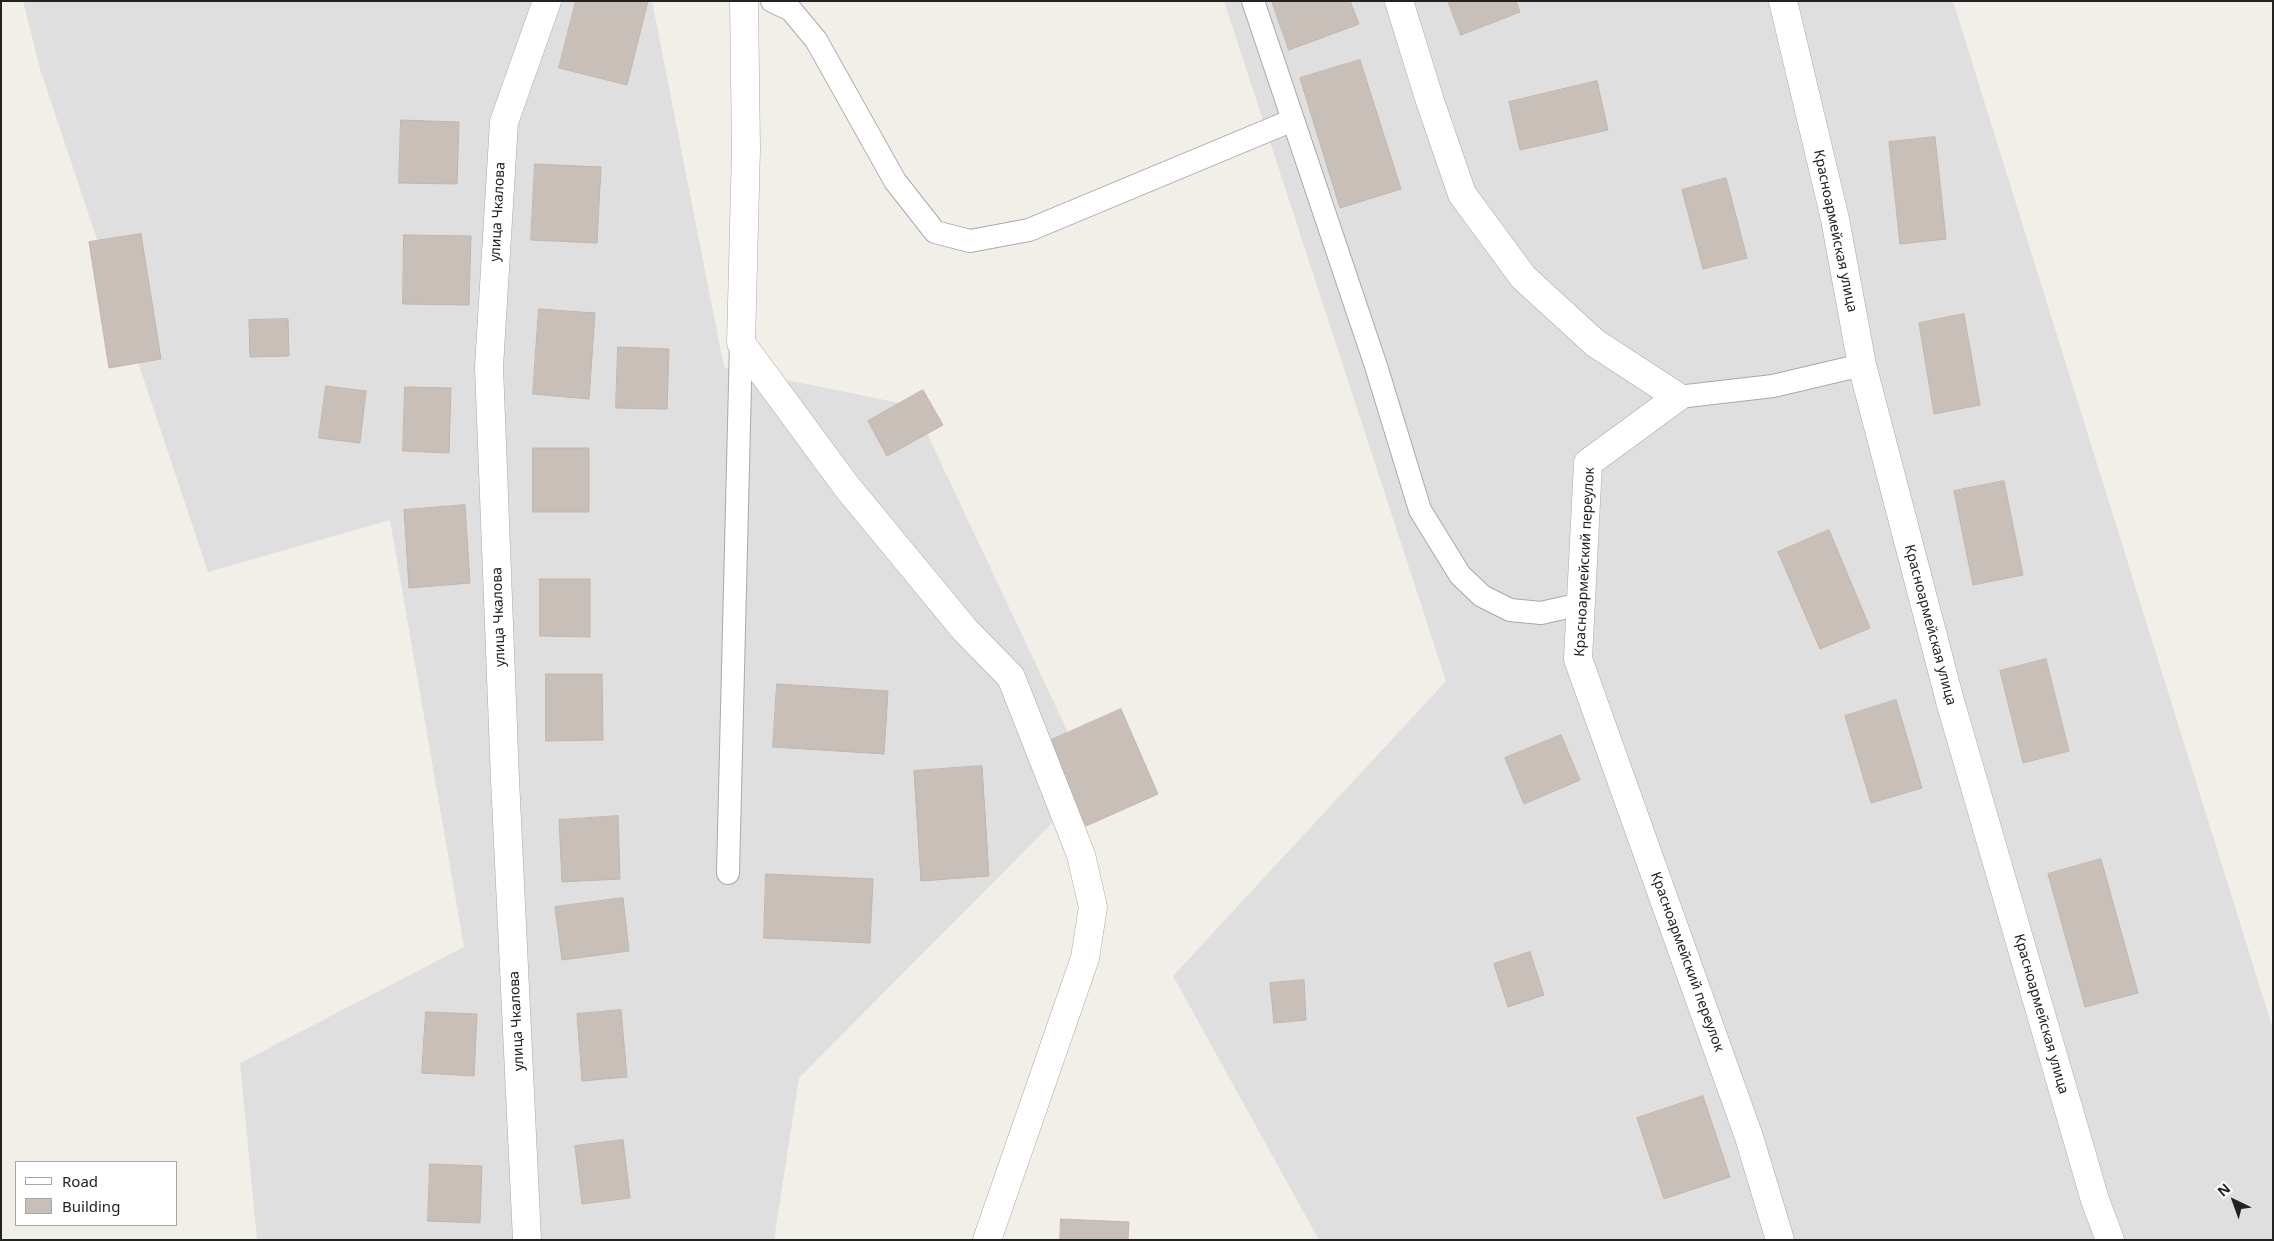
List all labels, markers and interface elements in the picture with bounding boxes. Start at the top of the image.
street label: Красноармейская улица [1810,148,1860,314]
street label: улица Чкалова [487,162,509,262]
street label: Красноармейский переулок [1572,467,1598,657]
street label: Красноармейская улица [1900,543,1960,707]
street label: улица Чкалова [489,567,509,667]
street label: Красноармейский переулок [1647,870,1727,1054]
street label: Красноармейская улица [2010,932,2072,1096]
street label: улица Чкалова [506,971,528,1071]
legend [15,1161,178,1226]
text: Road [62,1171,98,1191]
north arrow [2209,1176,2259,1226]
text: N [2213,1179,2234,1200]
text: Building [62,1196,120,1216]

